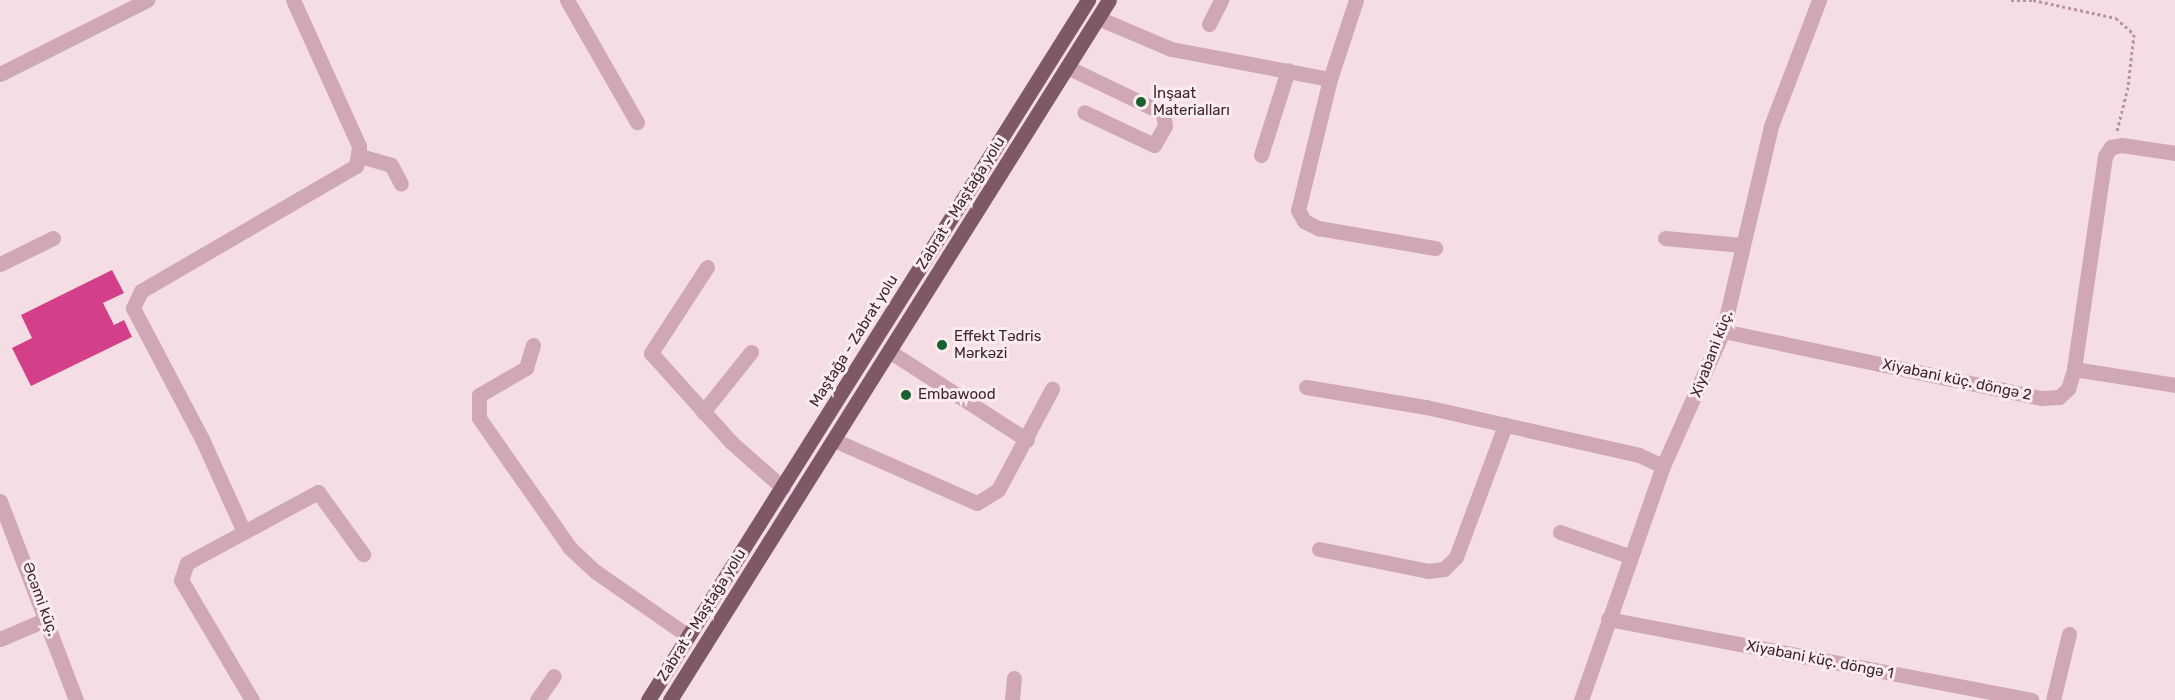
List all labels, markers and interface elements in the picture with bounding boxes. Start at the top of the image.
place label: İnşaat Materialları [1153,84,1230,119]
marker: İnşaat Materialları [1134,95,1148,109]
street label: Zabrat - Maştağa yolu [913,134,1009,272]
street label: Maştağa - Zabrat yolu [806,272,902,410]
street label: Xiyabani küç. [1687,308,1737,400]
place label: Effekt Tədris Mərkəzi [954,327,1042,362]
marker: Effekt Tədris Mərkəzi [935,338,949,352]
street label: Xiyabani küç. döngə 2 [1881,355,2033,405]
place label: Embawood [918,386,996,404]
marker: Embawood [899,388,913,402]
street label: Zabrat - Maştağa yolu [654,546,750,684]
street label: Əcəmi küç. [18,560,62,638]
street label: Xiyabani küç. döngə 1 [1745,637,1895,683]

